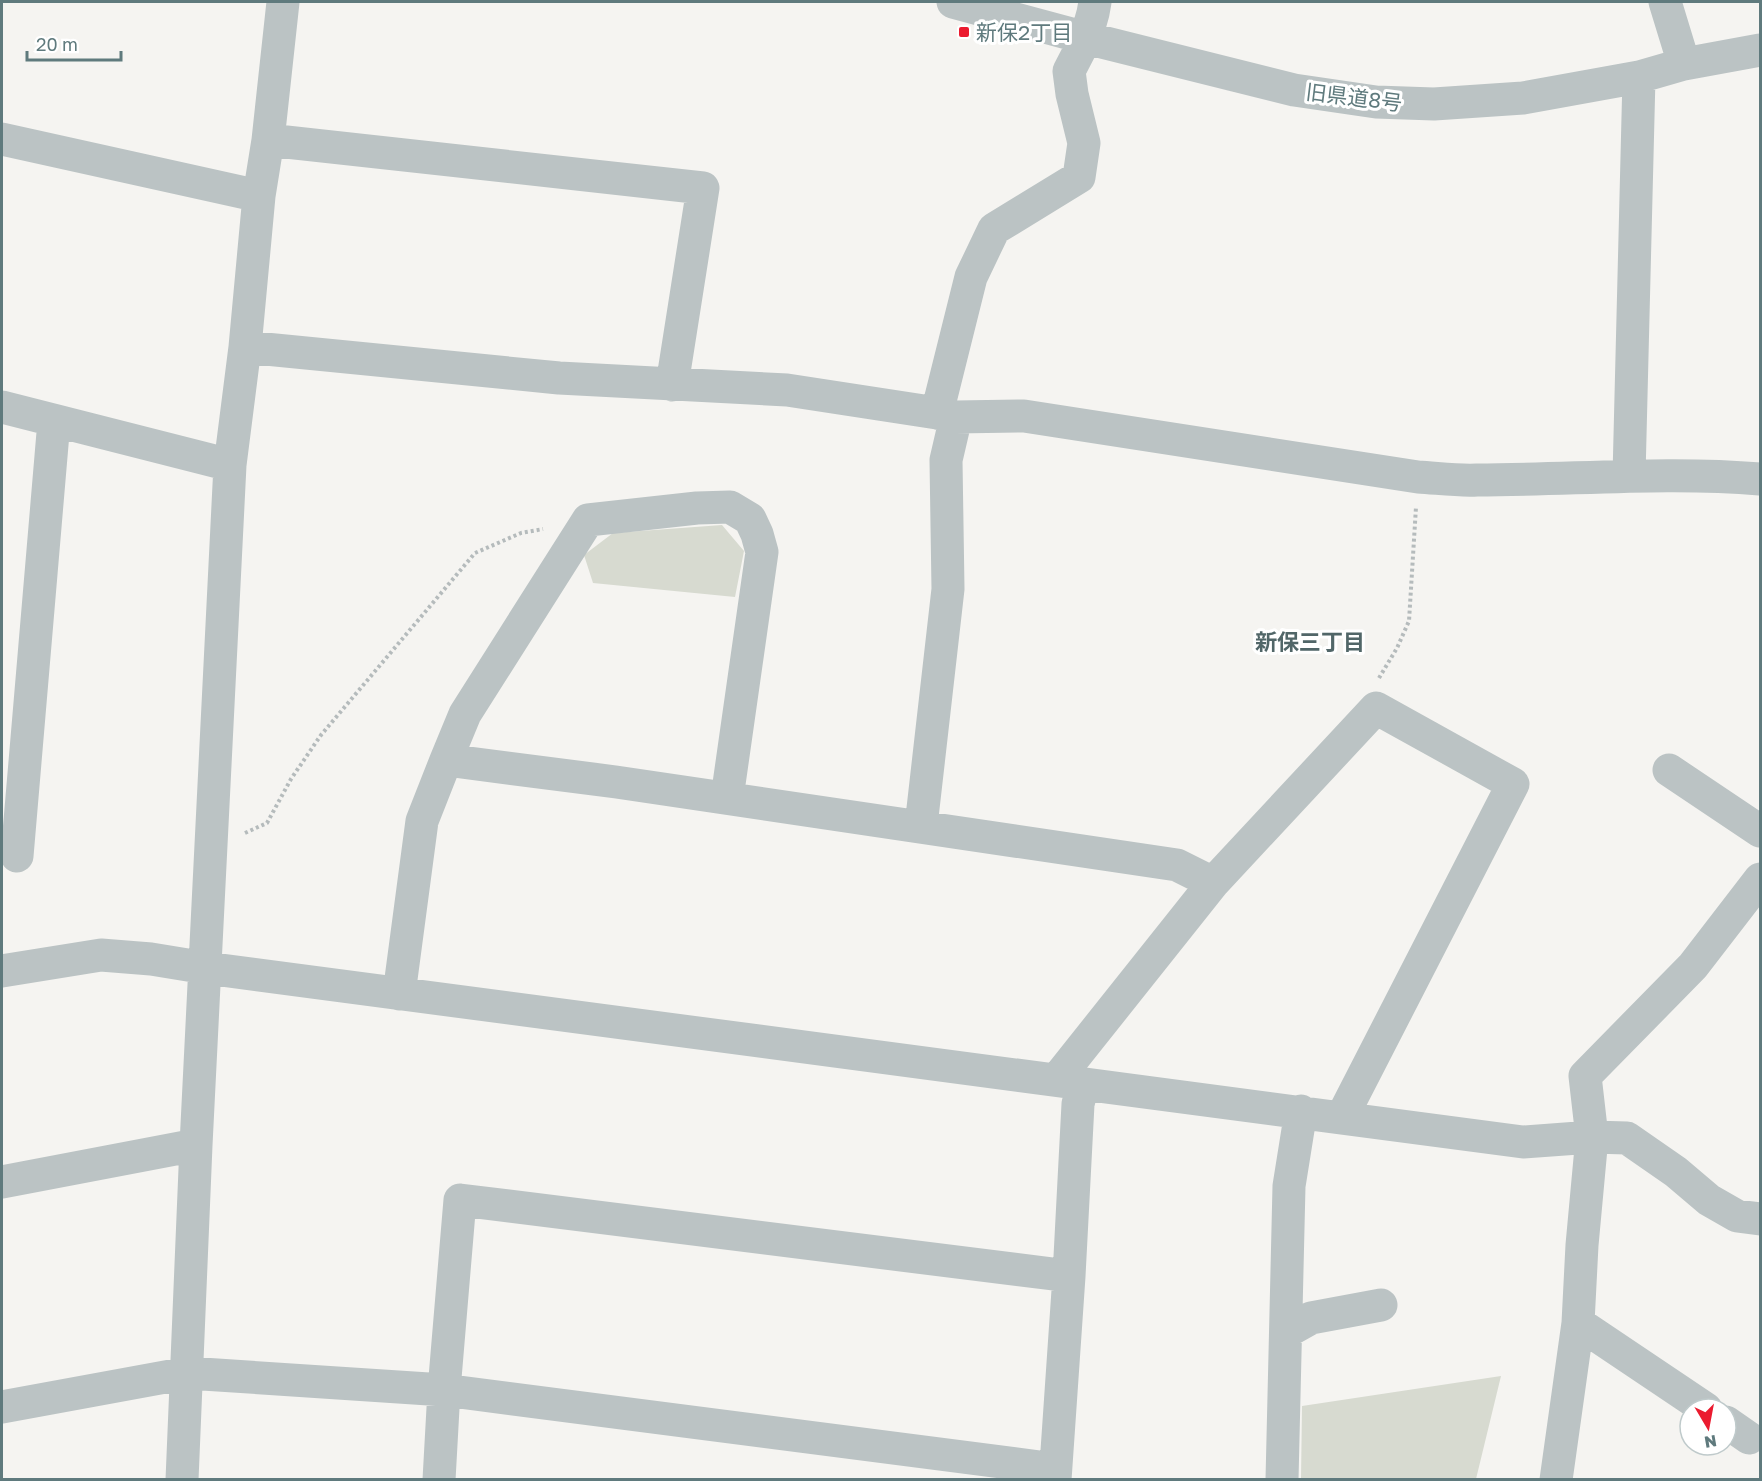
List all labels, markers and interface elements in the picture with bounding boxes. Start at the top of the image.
place label: 新保2丁目 [976,19,1072,45]
scale bar [27,24,122,62]
marker: 新保2丁目 [957,25,971,39]
text: 20 m [36,33,78,55]
street label: 旧県道8号 [1304,78,1404,116]
district label: 新保三丁目 [1255,628,1365,655]
north arrow [1678,1397,1738,1457]
text: N [1703,1431,1718,1453]

